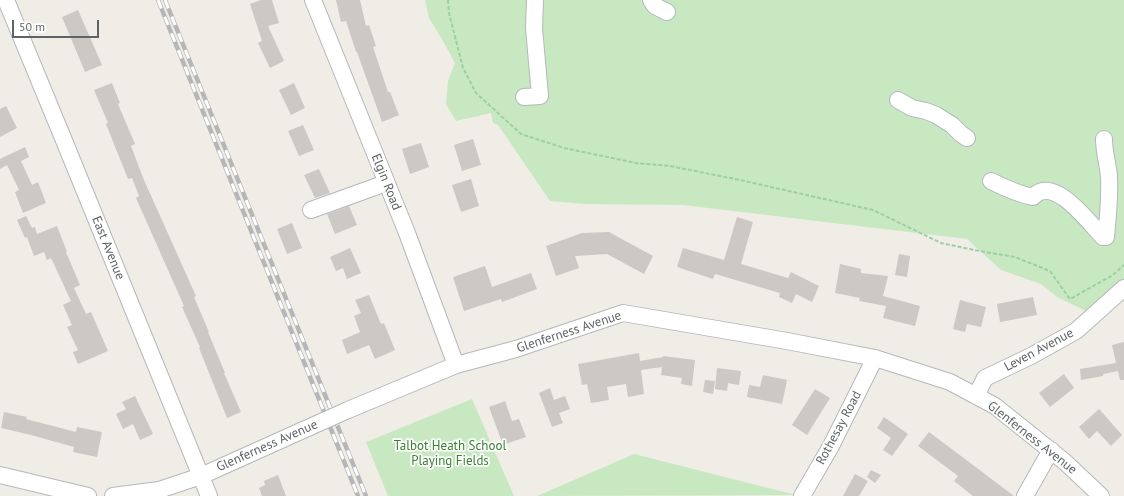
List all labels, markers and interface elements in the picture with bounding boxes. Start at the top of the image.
scale bar [14,12,101,38]
text: 50 m [19,19,45,34]
street label: Elgin Road [368,152,404,212]
street label: East Avenue [88,214,128,282]
street label: Glenferness Avenue [515,308,623,356]
street label: Leven Avenue [1002,325,1076,375]
street label: Rothesay Road [813,389,865,467]
street label: Glenferness Avenue [984,398,1080,478]
street label: Glenferness Avenue [214,417,320,475]
park label: Talbot Heath School Playing Fields [394,438,506,469]

